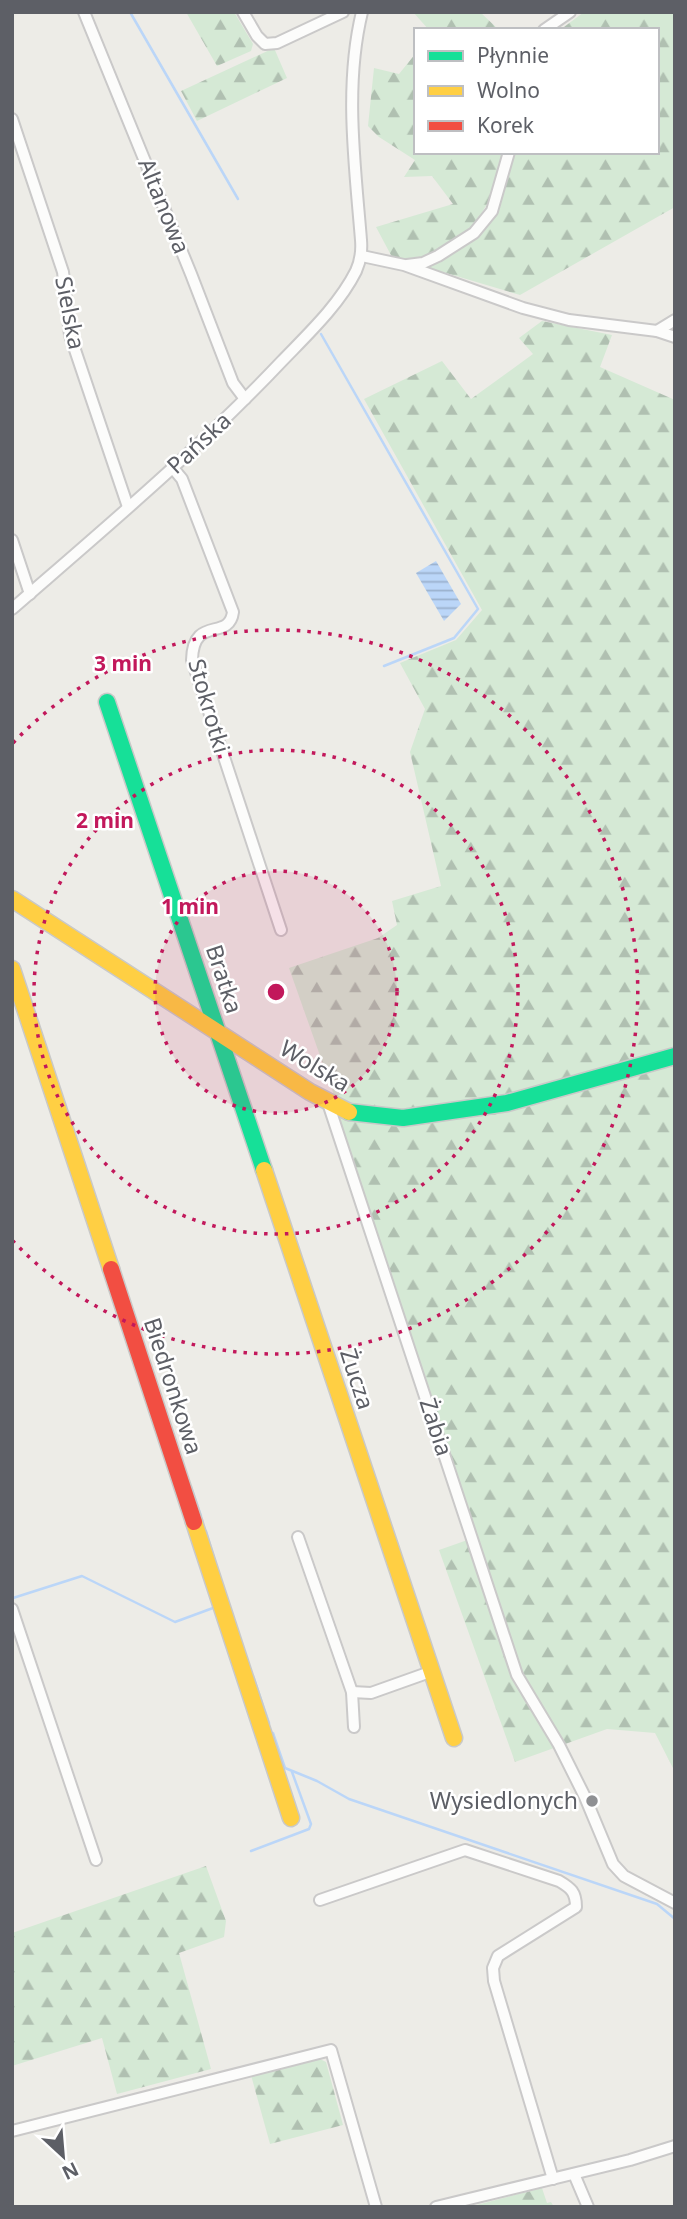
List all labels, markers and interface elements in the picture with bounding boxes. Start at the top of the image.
legend [414,28,659,154]
text: Płynnie [477,41,549,69]
text: Wolno [477,76,540,104]
text: Korek [477,111,535,139]
street label: Altanowa [131,153,199,258]
street label: Sielska [48,274,94,352]
street label: Pańska [159,404,237,480]
text: 3 min [94,649,152,677]
street label: Stokrotki [181,655,239,757]
text: 2 min [76,806,134,834]
text: 1 min [161,892,219,920]
street label: Bratka [199,940,251,1017]
centre of rings [264,980,288,1004]
street label: Wolska [274,1032,357,1099]
street label: Biedronkowa [137,1313,211,1458]
street label: Żucza [333,1344,383,1413]
street label: Żabia [413,1394,461,1460]
place label: Wysiedlonych [430,1784,578,1816]
marker: Wysiedlonych [584,1793,600,1809]
north arrow [28,2121,98,2191]
text: N [58,2156,83,2186]

